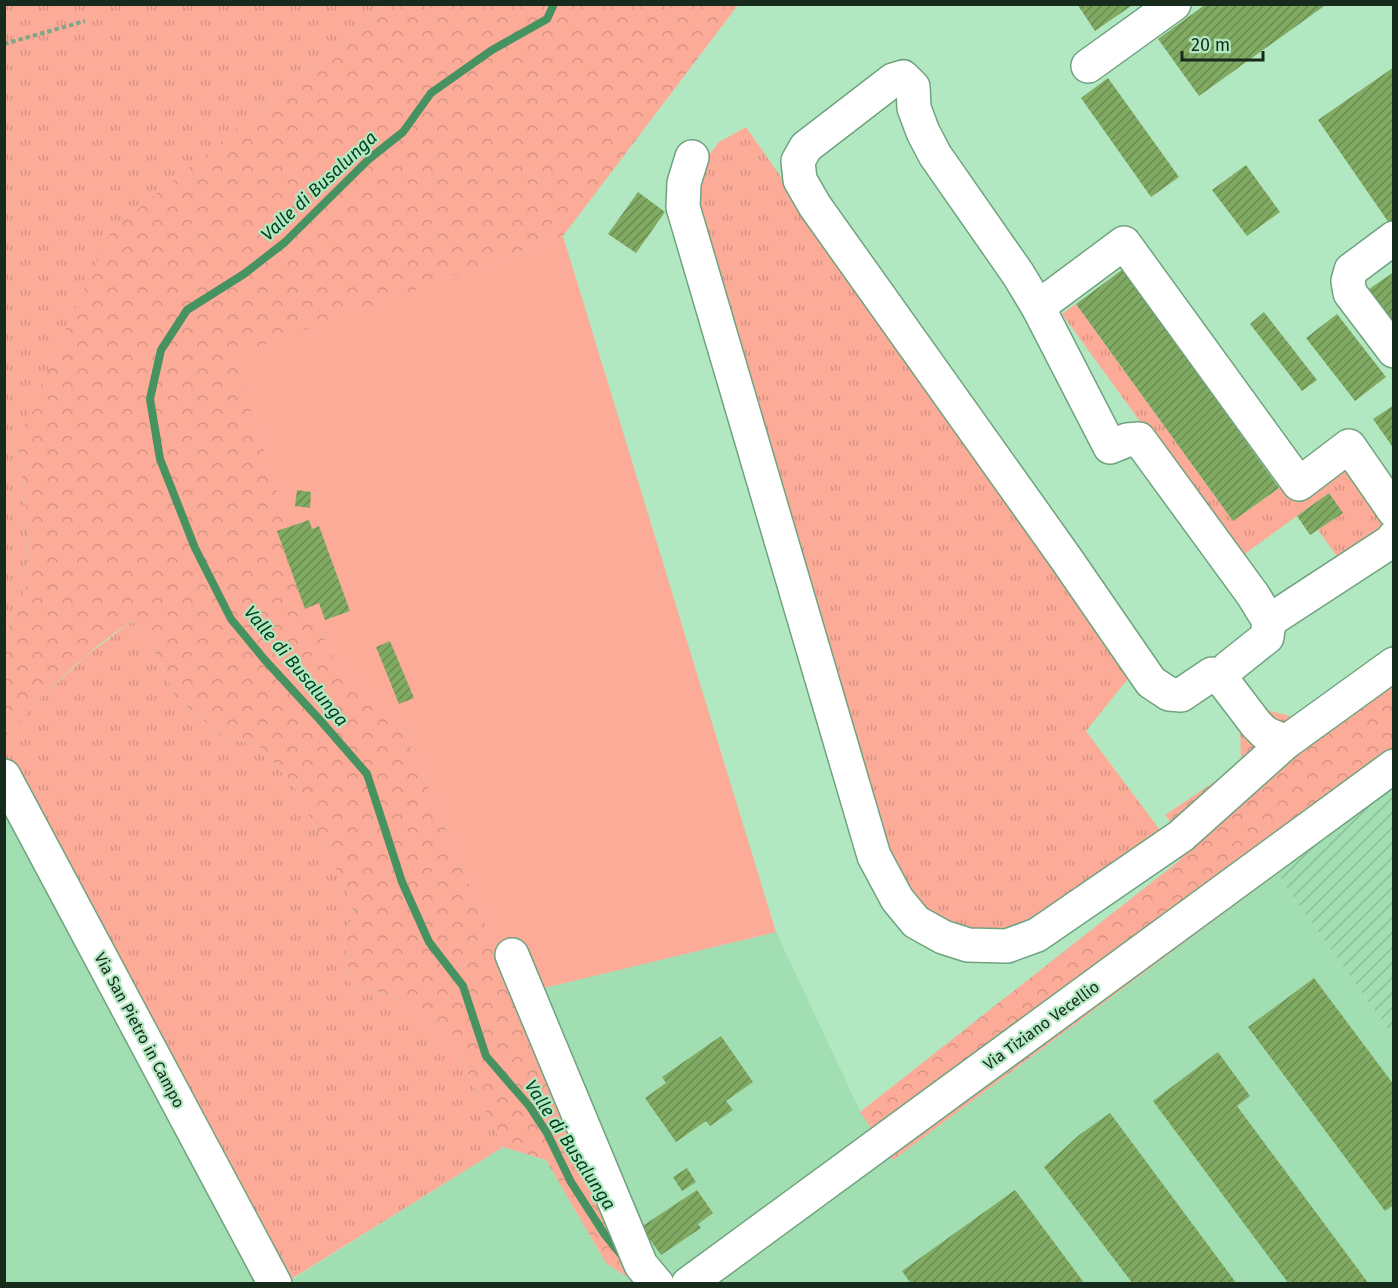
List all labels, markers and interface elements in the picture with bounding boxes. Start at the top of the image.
scale bar [1182,24,1263,62]
text: 20 m [1191,34,1230,56]
water label: Valle di Busalunga [256,127,382,245]
water label: Valle di Busalunga [239,601,353,731]
street label: Via San Pietro in Campo [91,949,189,1111]
street label: Via Tiziano Vecellio [980,977,1103,1074]
water label: Valle di Busalunga [520,1076,620,1214]

